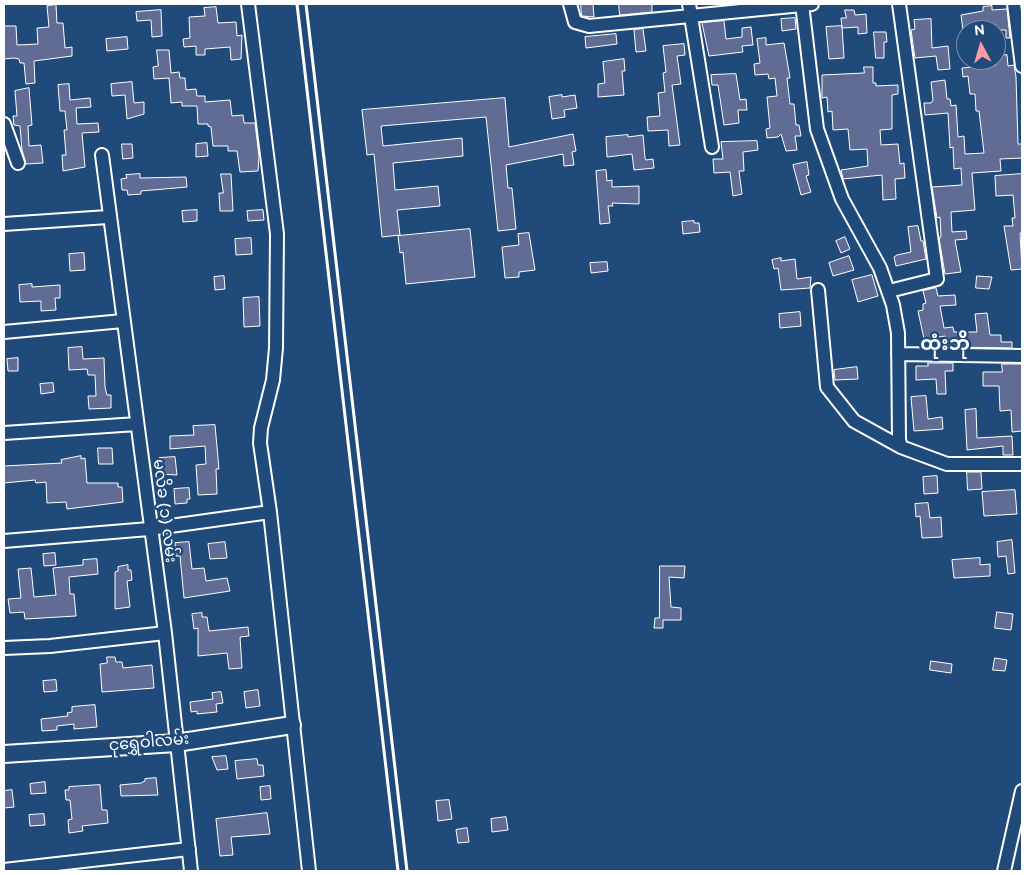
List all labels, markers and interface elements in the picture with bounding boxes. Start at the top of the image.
north arrow [956,20,1006,70]
text: N [973,22,986,40]
district label: ထုံးဘို [920,334,970,356]
street label: မလိခ (၁) လမ်း [148,458,180,564]
street label: ငုရွှေဝါလမ်း [108,730,190,756]

